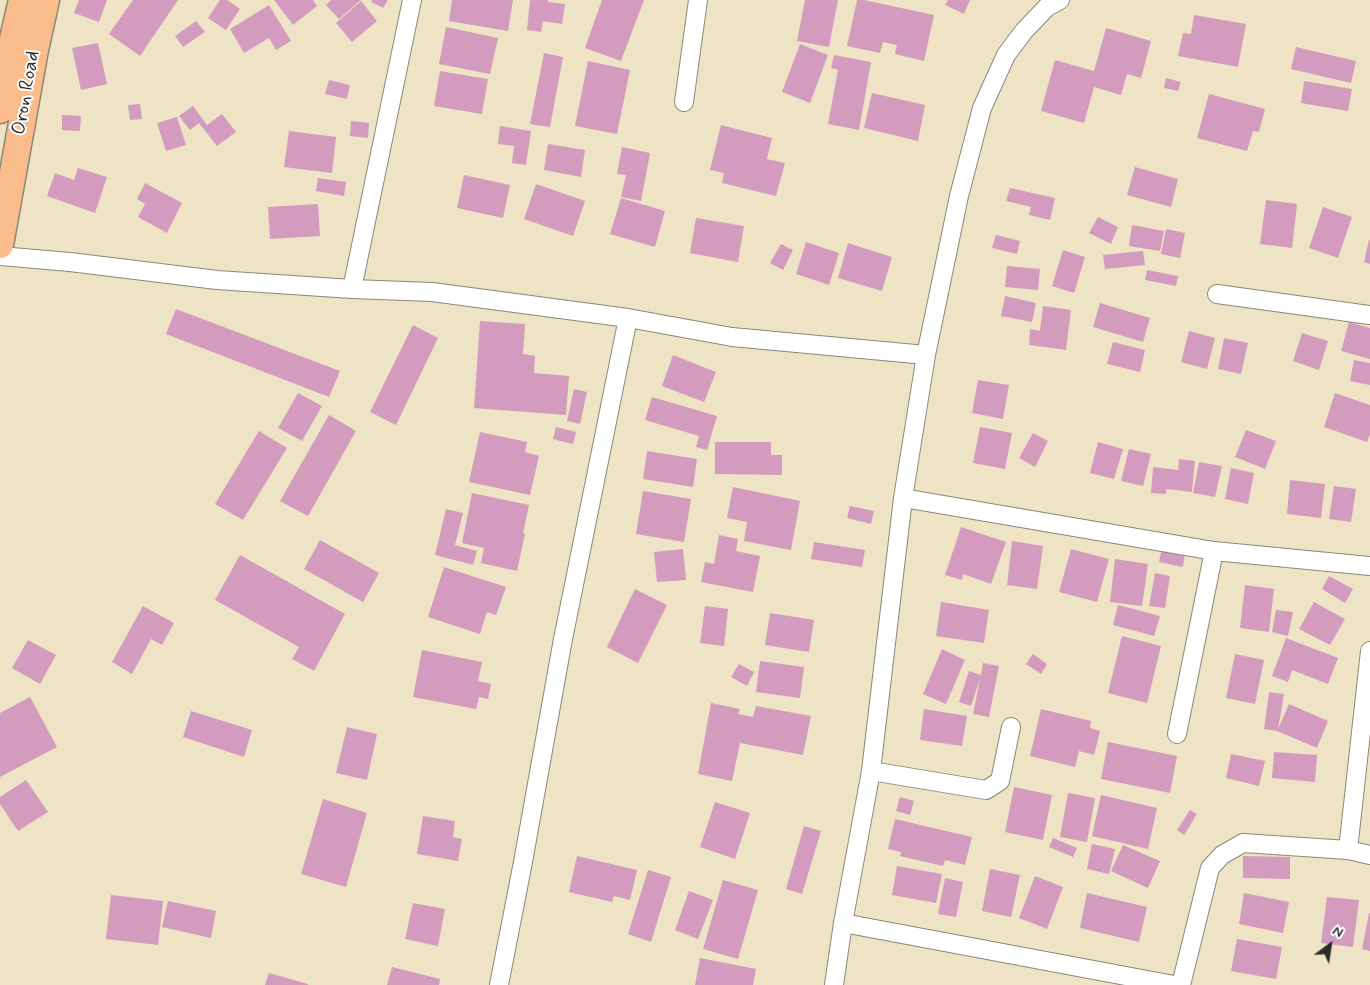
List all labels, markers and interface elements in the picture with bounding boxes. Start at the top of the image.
street label: Oron Road [8,49,46,137]
north arrow [1305,920,1355,970]
text: N [1329,922,1346,942]

